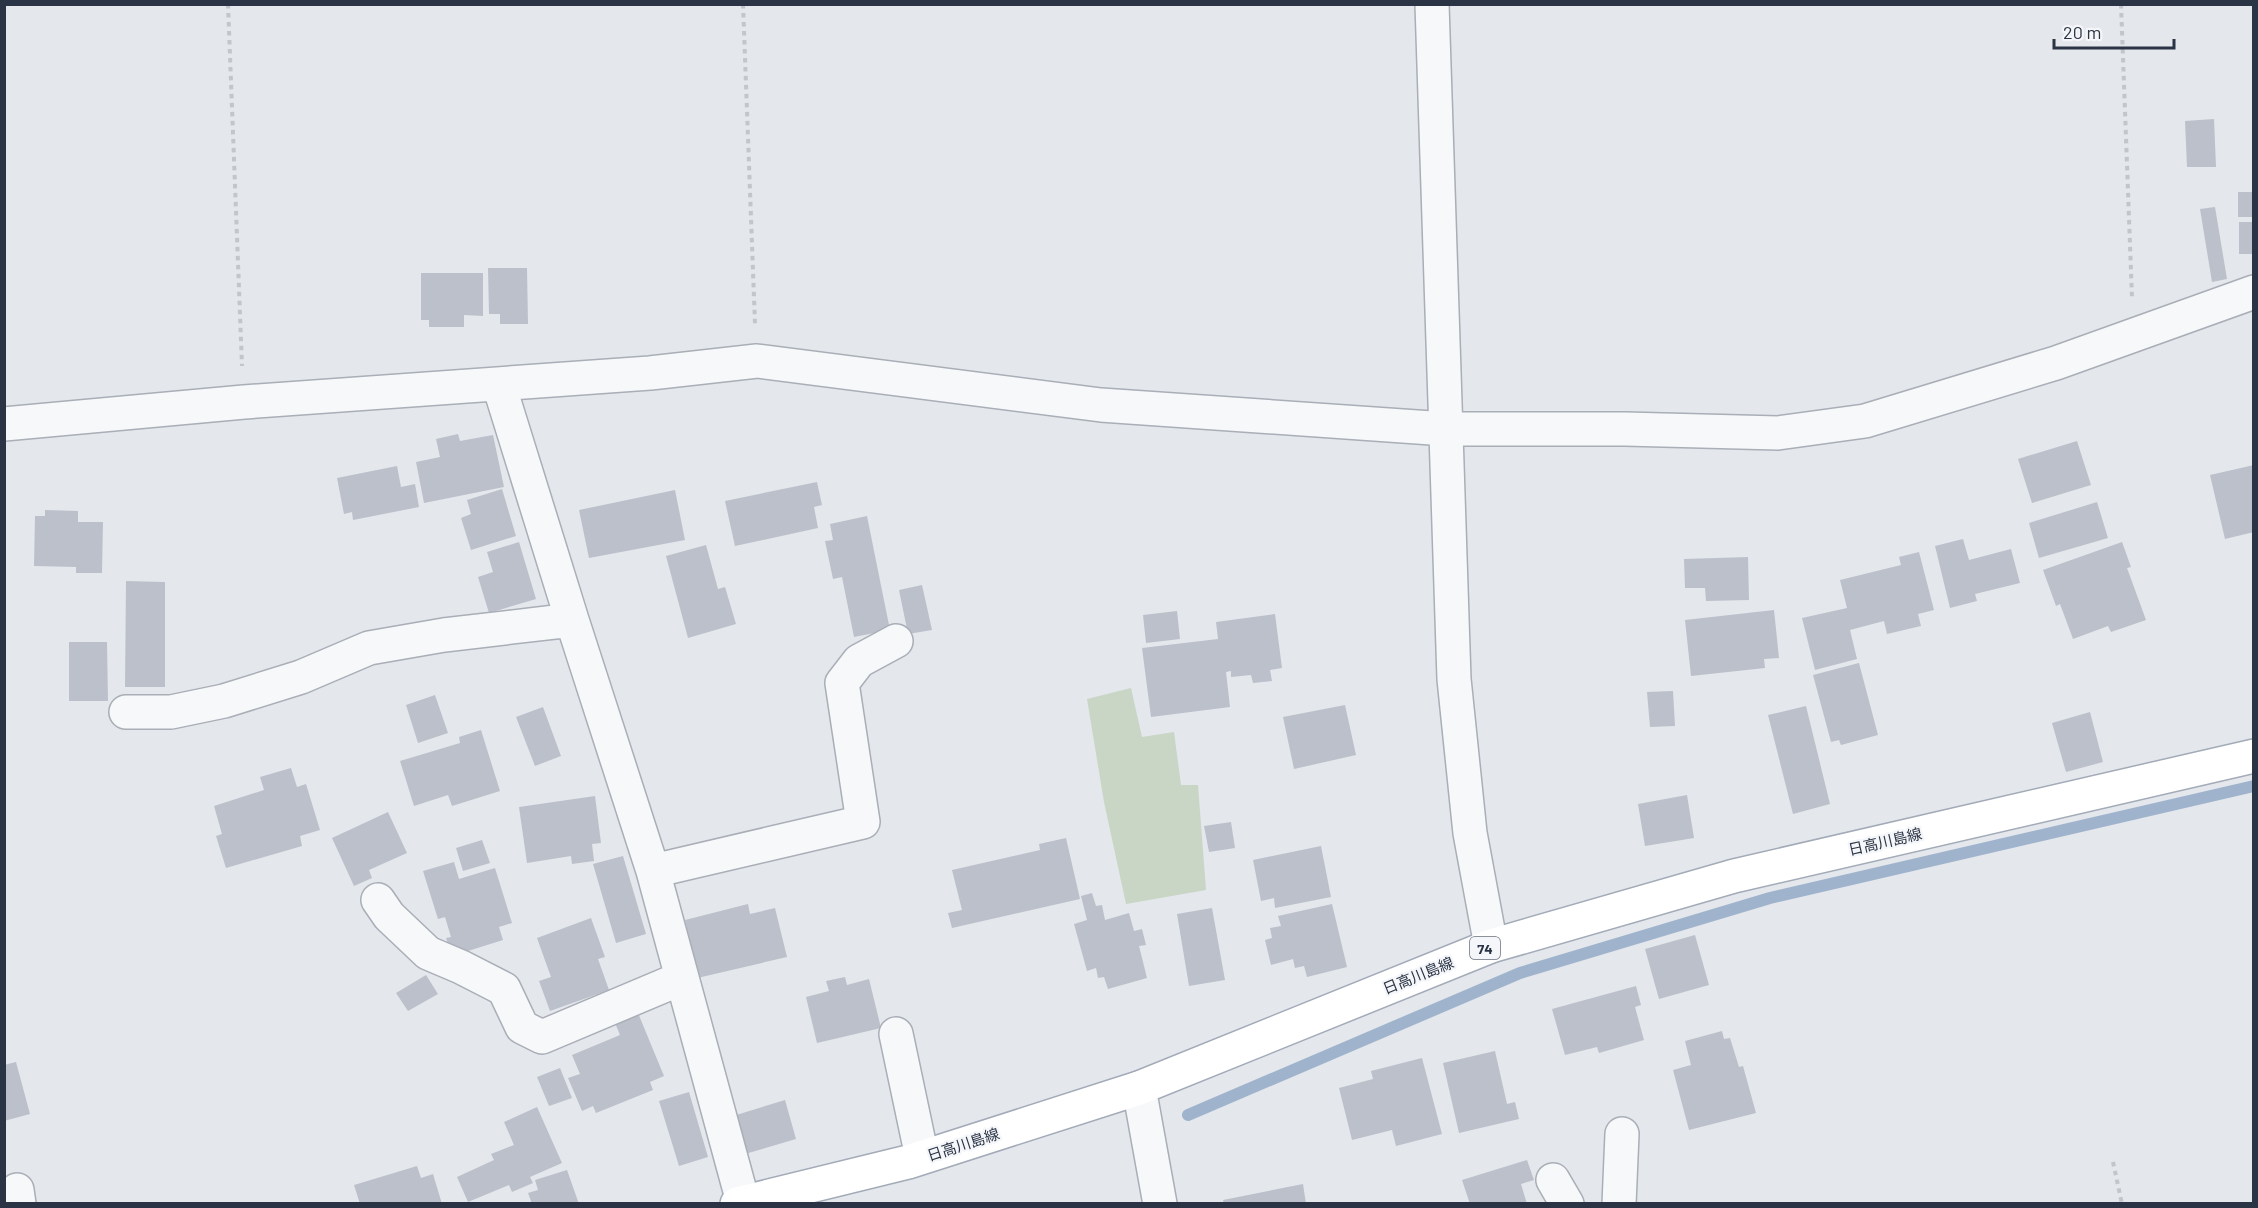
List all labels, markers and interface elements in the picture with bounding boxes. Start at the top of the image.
scale bar [2054,12,2174,50]
text: 20 m [2063,21,2101,43]
street label: 日高川島線 [1846,824,1924,858]
road number: 74 [1470,937,1500,959]
street label: 日高川島線 [1380,953,1456,997]
street label: 日高川島線 [925,1124,1001,1164]

